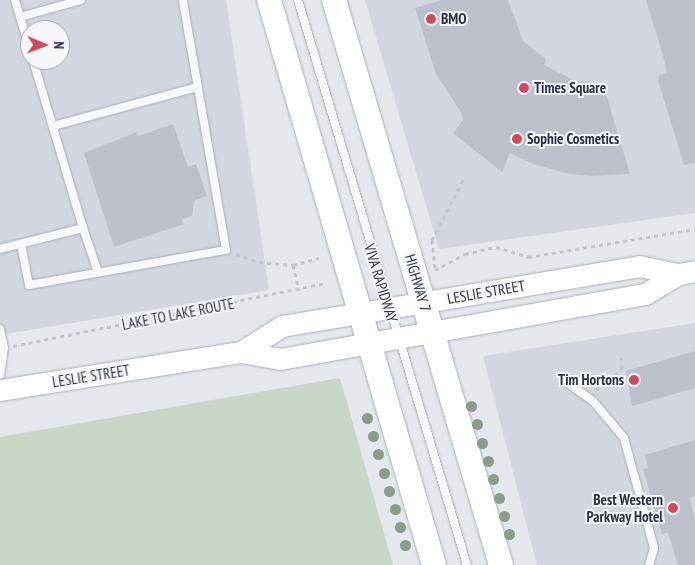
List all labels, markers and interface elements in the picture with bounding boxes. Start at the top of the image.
place label: BMO [441,10,467,28]
marker: BMO [425,13,437,25]
north arrow [20,20,70,70]
text: N [50,41,68,49]
place label: Times Square [534,79,606,97]
marker: Times Square [518,82,530,94]
place label: Sophie Cosmetics [527,130,620,148]
marker: Sophie Cosmetics [511,133,523,145]
street label: VIVA RAPIDWAY [360,241,402,325]
street label: HIGHWAY 7 [401,252,435,314]
street label: LESLIE STREET [446,276,526,308]
street label: LAKE TO LAKE ROUTE [120,294,236,334]
street label: LESLIE STREET [51,361,131,391]
place label: Tim Hortons [558,371,624,389]
marker: Tim Hortons [628,374,640,386]
place label: Best Western Parkway Hotel [586,490,663,525]
marker: Best Western Parkway Hotel [667,502,679,514]

